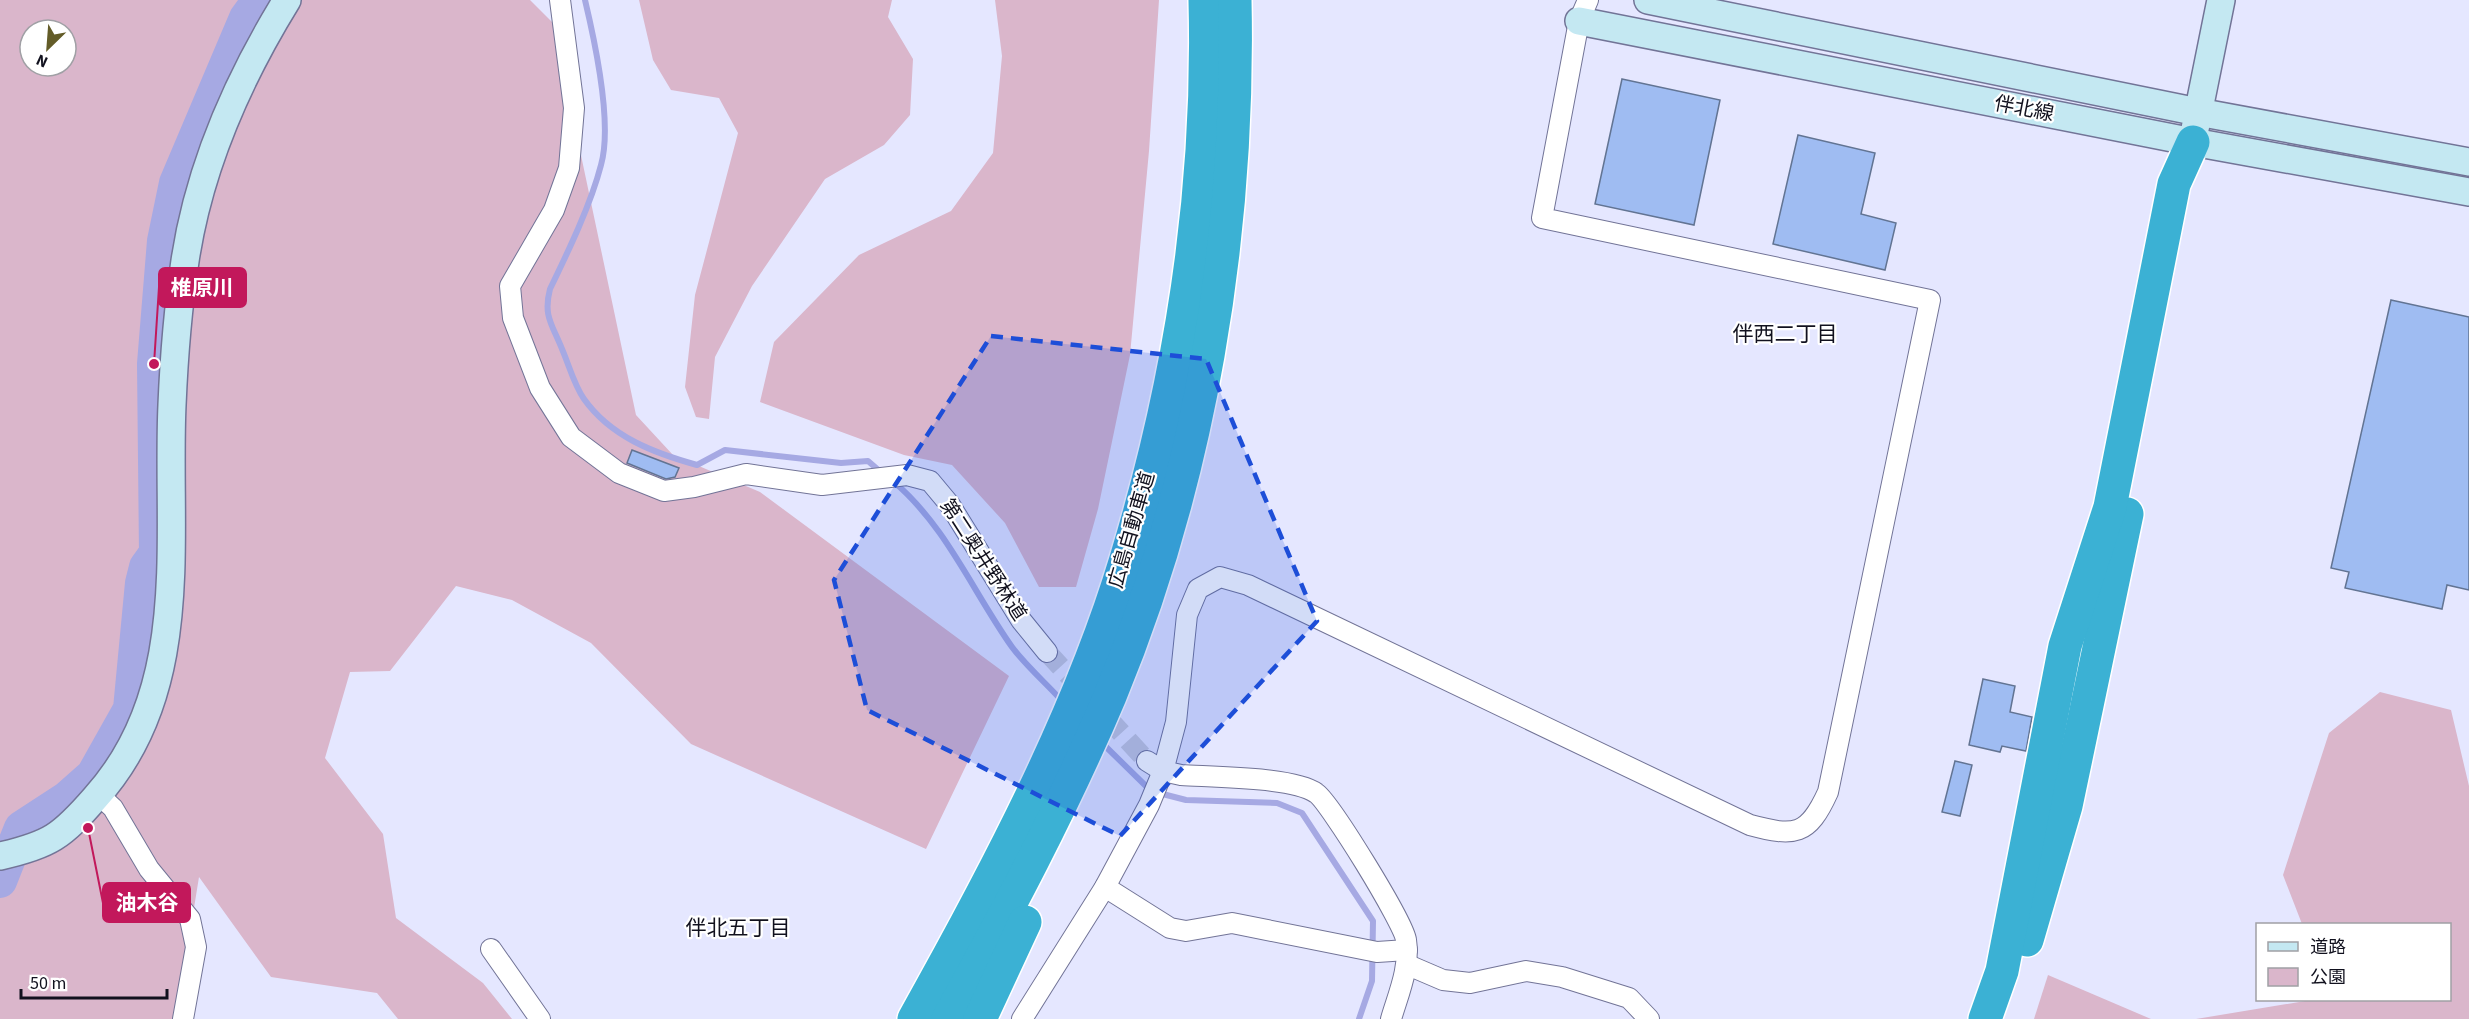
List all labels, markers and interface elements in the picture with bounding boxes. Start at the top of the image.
north arrow [18,18,78,78]
text: N [33,48,52,73]
street label: 伴北線 [1992,90,2056,128]
callout: 椎原川 [159,268,246,307]
text: 椎原川 [171,273,234,303]
district label: 伴西二丁目 [1733,319,1838,349]
street label: 広島自動車道 [1102,468,1162,592]
street label: 第二奥井野林道 [933,494,1033,626]
callout: 油木谷 [103,883,190,922]
text: 油木谷 [116,888,179,918]
district label: 伴北五丁目 [686,913,791,943]
legend [2256,923,2451,1001]
text: 道路 [2310,935,2346,960]
scale bar [21,962,166,1000]
text: 公園 [2310,965,2346,990]
text: 50 m [30,971,66,996]

